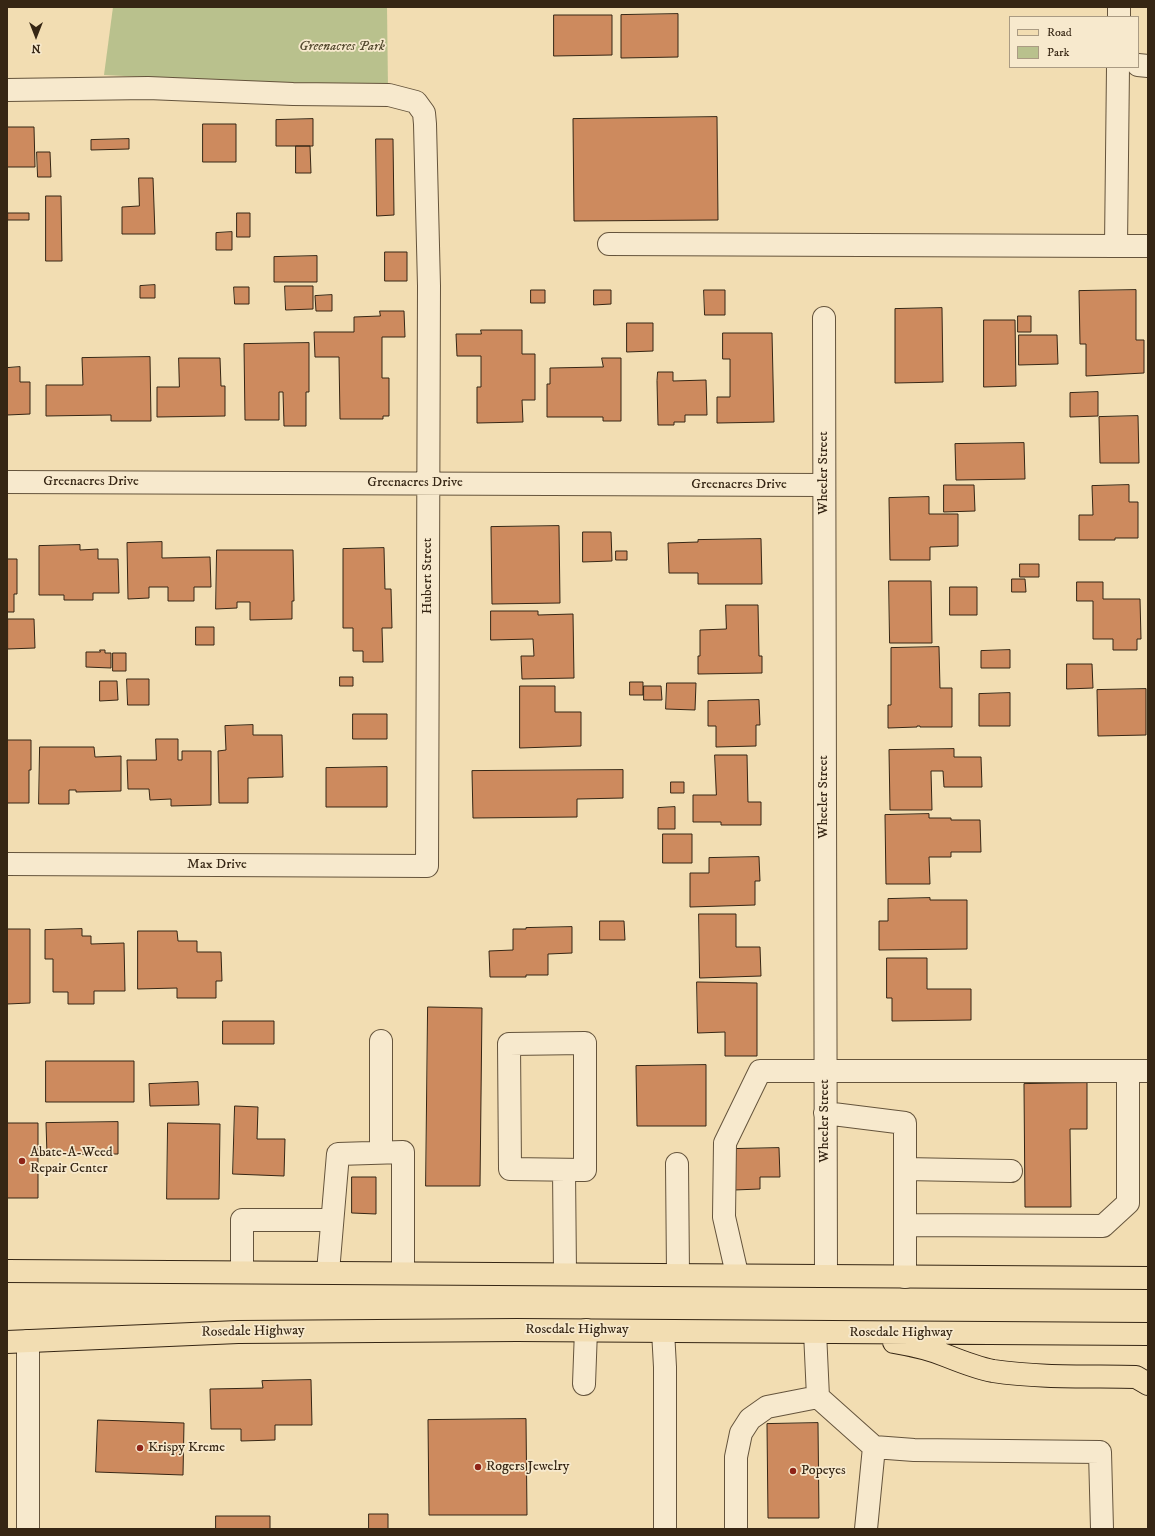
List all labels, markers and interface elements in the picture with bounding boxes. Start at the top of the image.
north arrow [16,16,56,56]
legend [1009,16,1139,68]
text: Road [1047,25,1072,40]
park label: Greenacres Park [299,39,385,55]
text: N [31,41,41,55]
text: Park [1047,45,1069,60]
street label: Wheeler Street [816,431,832,515]
street label: Greenacres Drive [43,474,139,490]
street label: Greenacres Drive [367,475,463,491]
street label: Greenacres Drive [691,477,787,493]
street label: Hubert Street [420,538,436,614]
street label: Wheeler Street [816,755,832,839]
street label: Max Drive [187,857,247,873]
street label: Wheeler Street [817,1079,833,1163]
place label: Abate-A-Weed Repair Center [30,1145,113,1178]
marker: Abate-A-Weed Repair Center [17,1156,27,1166]
street label: Rosedale Highway [525,1322,629,1338]
street label: Rosedale Highway [201,1323,305,1341]
street label: Rosedale Highway [849,1325,953,1341]
place label: Krispy Kreme [148,1440,225,1456]
marker: Krispy Kreme [135,1443,145,1453]
place label: Rogers Jewelry [486,1459,569,1475]
marker: Rogers Jewelry [473,1462,483,1472]
place label: Popeyes [801,1463,846,1479]
marker: Popeyes [788,1466,798,1476]

